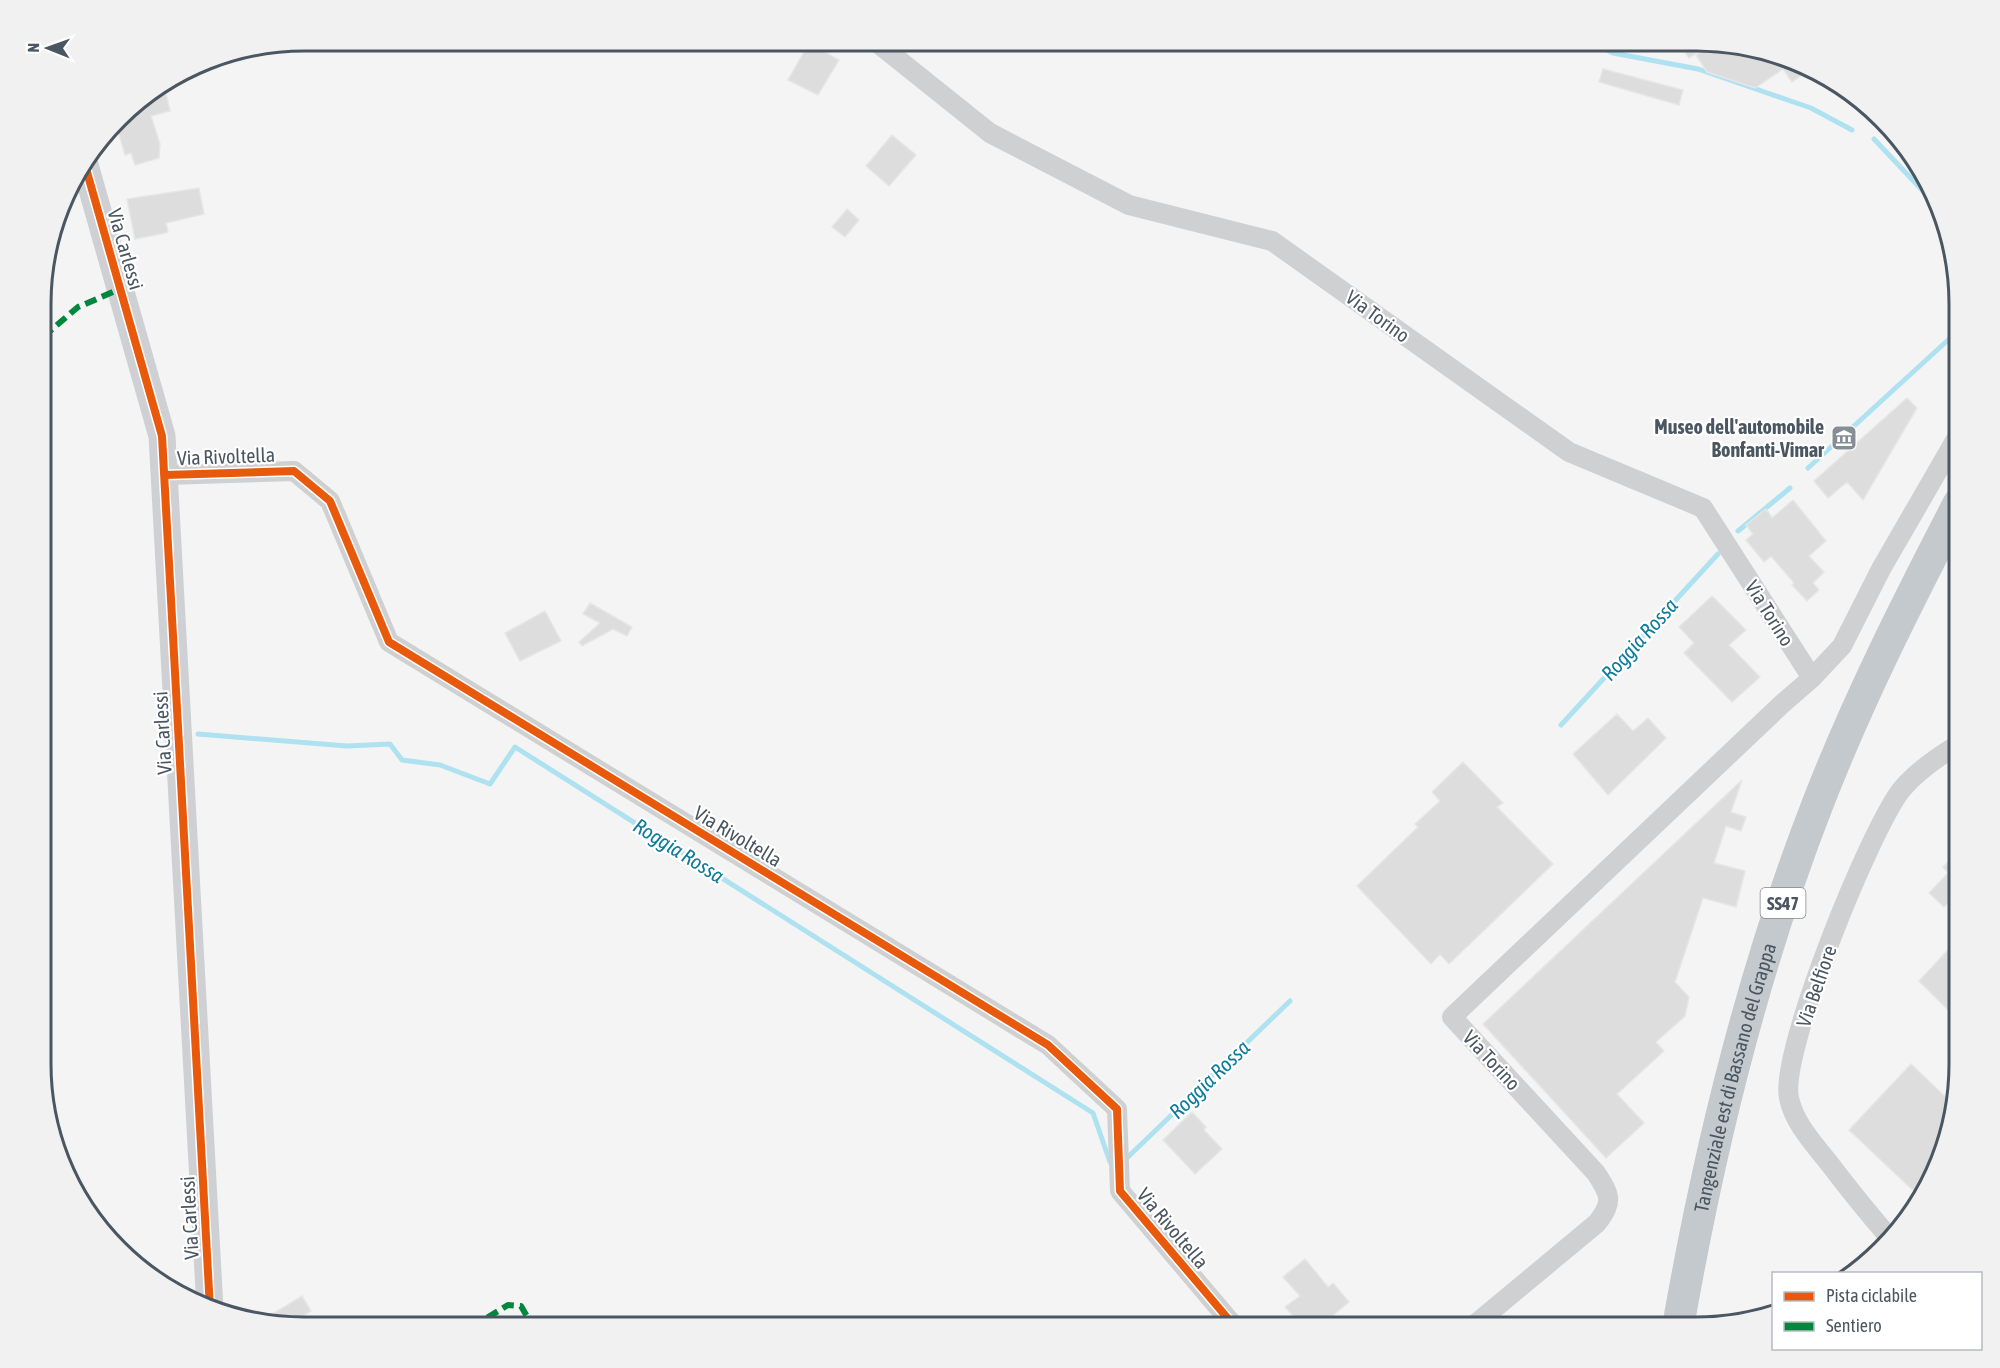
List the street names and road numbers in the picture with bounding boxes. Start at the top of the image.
street label: Via Carlessi [103,206,149,292]
street label: Via Torino [1342,285,1414,347]
street label: Via Rivoltella [176,443,276,469]
street label: Via Torino [1741,576,1799,650]
street label: Via Carlessi [148,691,176,775]
street label: Via Rivoltella [690,801,786,871]
road number: SS47 [1760,888,1806,918]
street label: Tangenziale est di Bassano del Grappa [1689,940,1780,1214]
street label: Via Belfiore [1791,942,1841,1030]
street label: Via Torino [1459,1025,1525,1095]
street label: Via Carlessi [175,1176,203,1260]
street label: Via Rivoltella [1133,1183,1213,1273]

